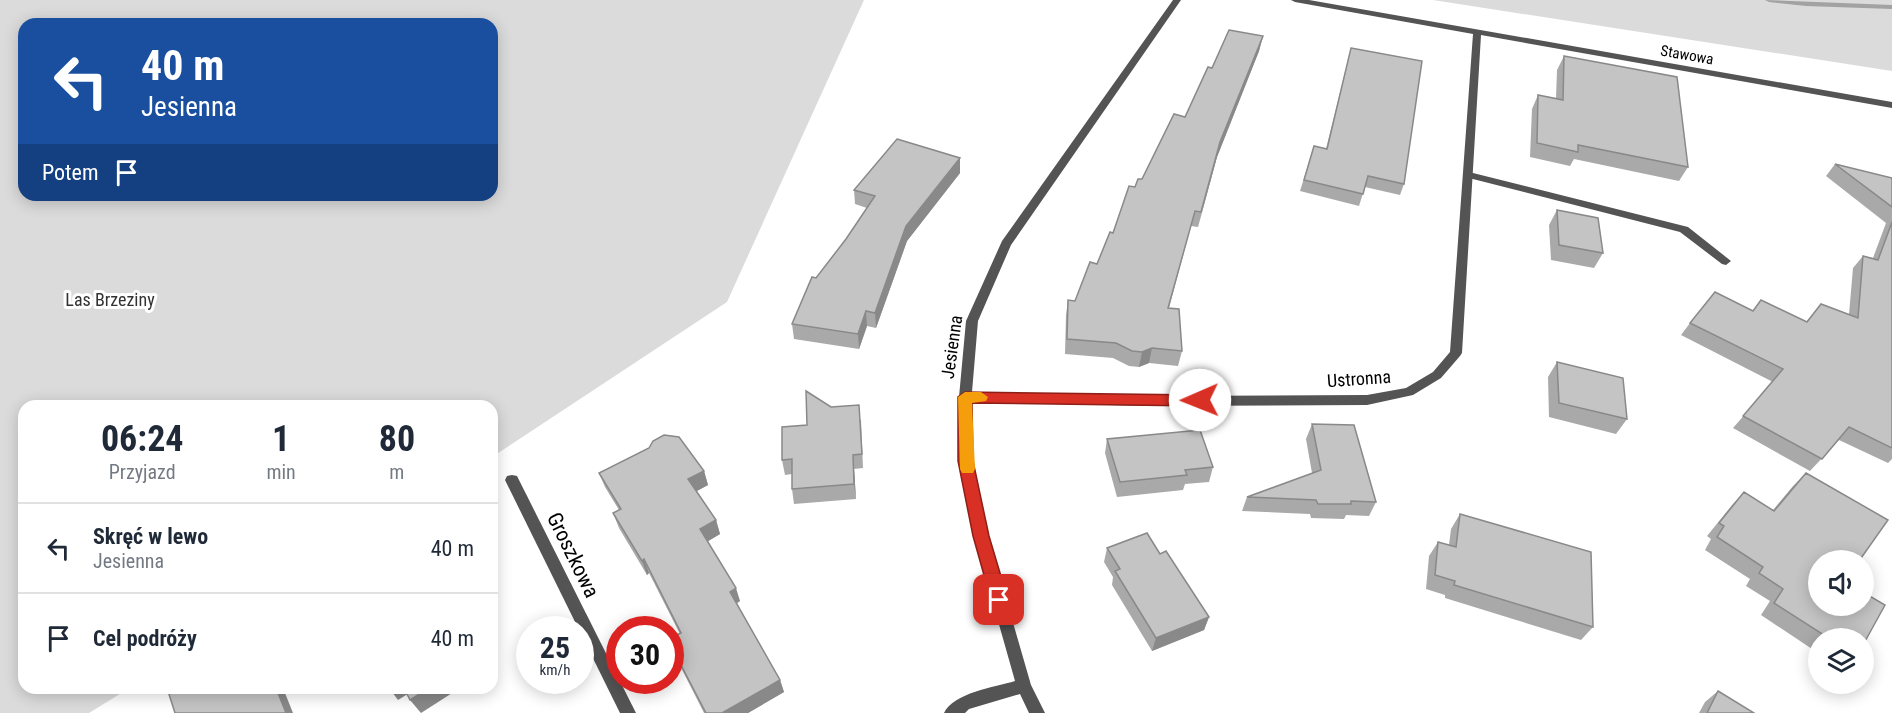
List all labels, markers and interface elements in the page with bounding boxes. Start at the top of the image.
text: 40 m [141,41,224,90]
street label: Stawowa [1659,41,1715,69]
icon: left [42,42,120,120]
text: Jesienna [141,91,237,123]
icon: arrive [110,156,143,189]
text: Potem [42,160,98,185]
park label: Las Brzeziny [65,289,155,310]
street label: Jesienna [937,314,966,380]
street label: Ustronna [1326,366,1392,391]
position arrow [1168,368,1232,432]
text: 06:24 [101,418,184,460]
text: 1 [272,418,290,460]
text: 80 [379,418,415,460]
text: Przyjazd [109,460,176,484]
text: min [266,460,296,484]
text: m [389,460,404,484]
street label: Groszkowa [542,509,604,601]
text: Skręć w lewo [93,524,208,549]
icon: left [42,532,75,565]
text: 40 m [431,536,474,561]
text: Jesienna [93,549,164,573]
map controls [1808,550,1874,694]
button: sound [1808,550,1874,616]
pin [973,574,1024,625]
icon: arrive [982,583,1015,616]
speed limit sign: 30 [606,616,684,694]
icon: arrive [42,622,75,655]
text: Cel podróży [93,626,197,651]
text: 40 m [431,626,474,651]
button: layers [1808,628,1874,694]
text: 25 [540,630,570,665]
text: km/h [540,661,570,679]

